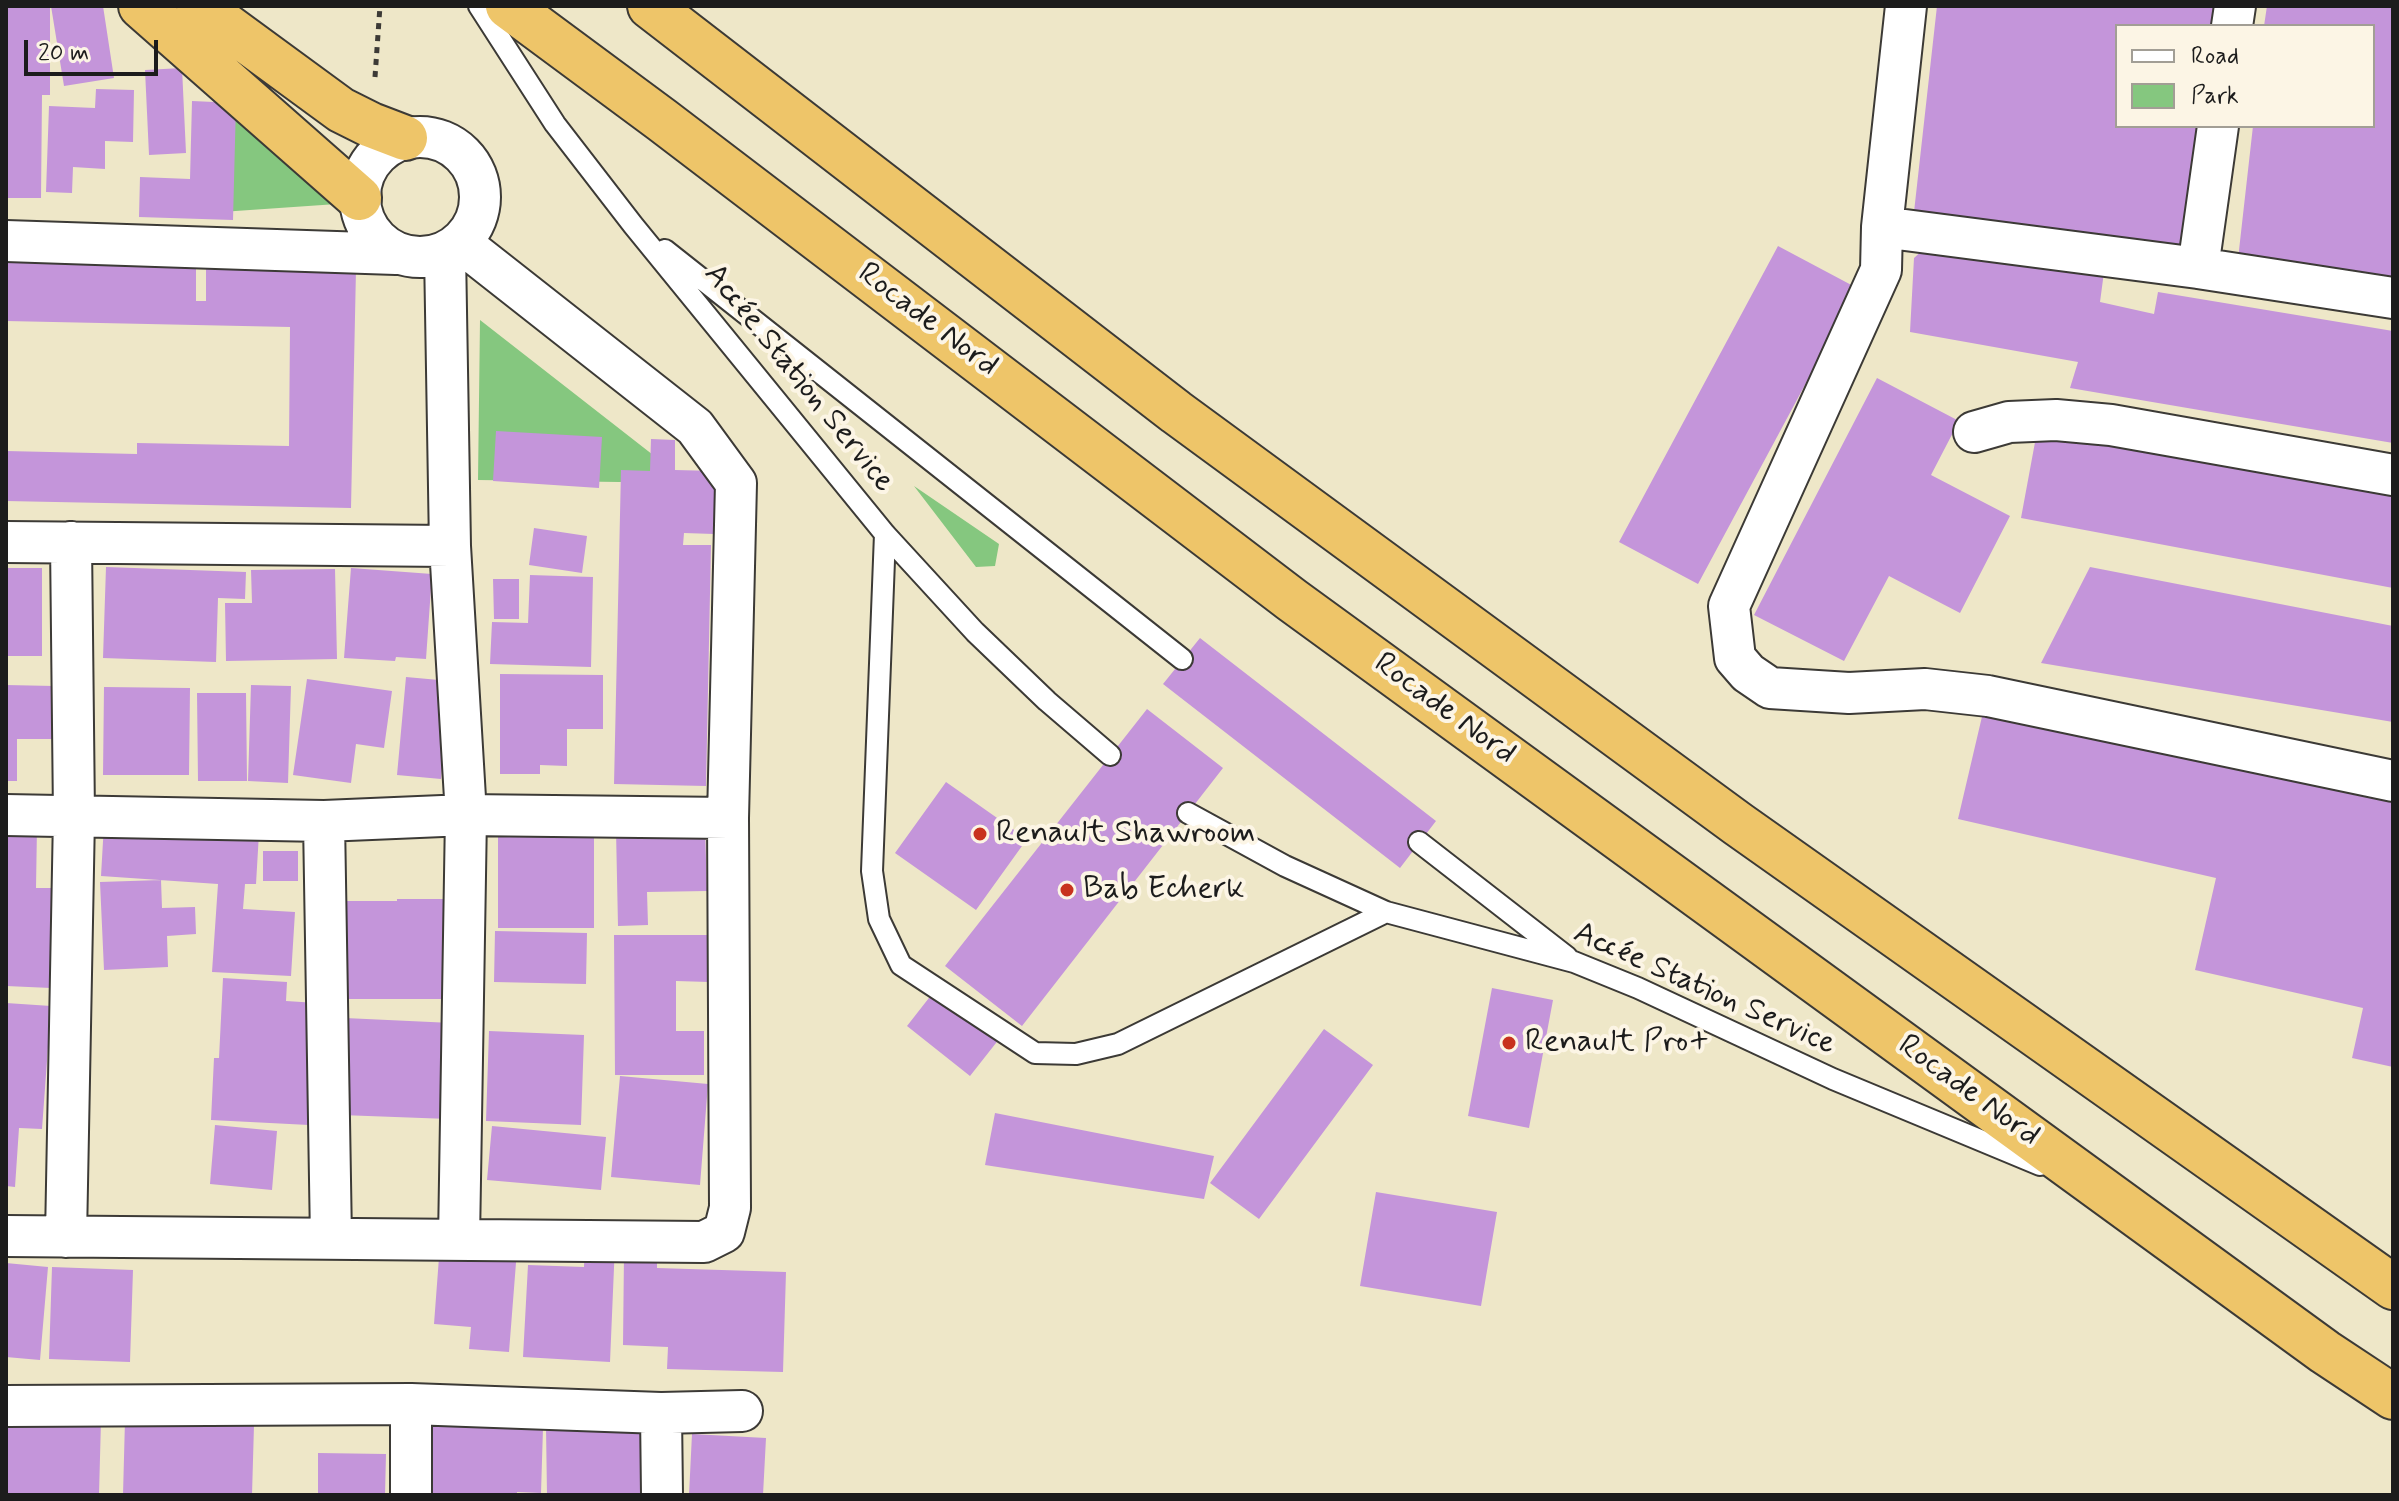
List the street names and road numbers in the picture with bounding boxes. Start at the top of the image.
street label: Rocade Nord [849,256,1005,386]
street label: Accée Station Service [694,257,902,501]
street label: Rocade Nord [1365,646,1523,774]
street label: Accée Station Service [1567,915,1841,1065]
street label: Rocade Nord [1889,1028,2047,1156]

